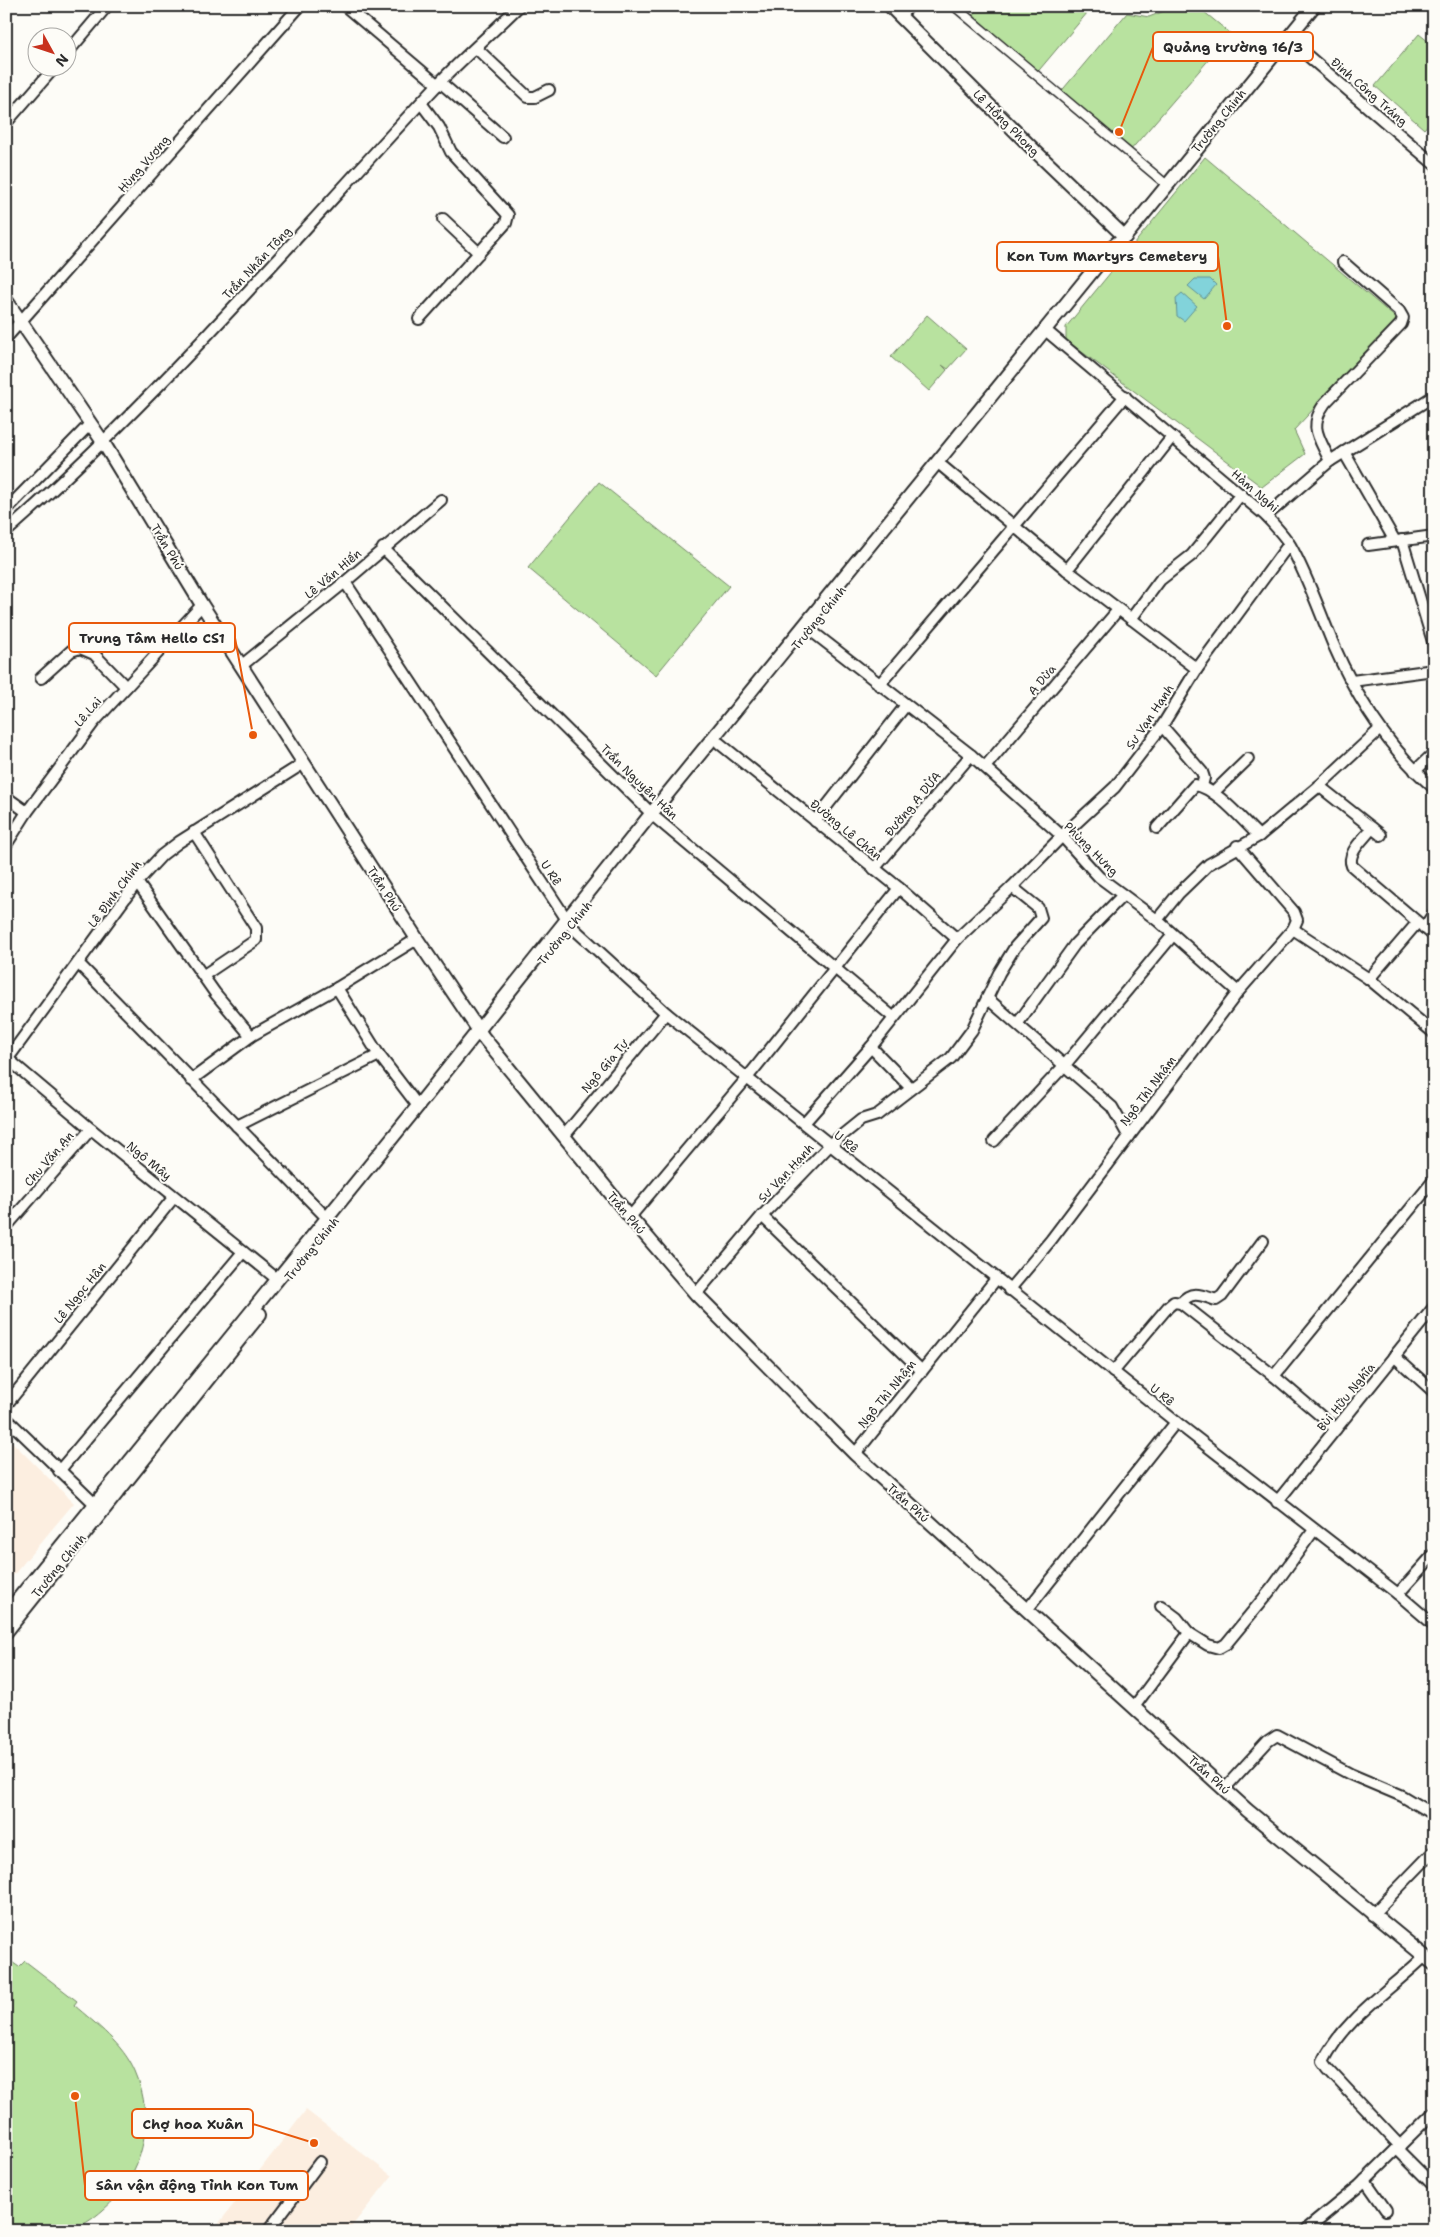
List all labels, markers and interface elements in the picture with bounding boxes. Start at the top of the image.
north arrow [28,28,78,78]
callout: Quảng trường 16/3 [1153,32,1313,61]
text: Quảng trường 16/3 [1163,38,1303,56]
text: N [51,50,72,70]
street label: Đinh Công Tráng [1327,54,1411,130]
street label: Lê Hồng Phong [969,86,1043,160]
street label: Trường Chinh [1188,86,1250,156]
street label: Hùng Vương [115,132,173,196]
street label: Trần Nhân Tông [219,223,295,303]
callout: Kon Tum Martyrs Cemetery [997,242,1218,271]
text: Kon Tum Martyrs Cemetery [1007,247,1207,265]
street label: Hàm Nghi [1228,466,1282,516]
street label: Trần Phú [147,521,187,573]
street label: Lê Văn Hiến [301,545,365,603]
street label: Trường Chinh [788,583,850,653]
callout: Trung Tâm Hello CS1 [69,623,235,652]
text: Trung Tâm Hello CS1 [79,629,225,647]
street label: A Dừa [1024,661,1060,699]
street label: Sư Vạn Hạnh [1122,681,1178,753]
street label: Lê Lai [71,694,105,730]
street label: Trần Nguyên Hãn [597,741,681,823]
street label: Đường A DỪA [881,768,945,840]
street label: Đường Lê Chân [807,796,885,864]
street label: Phùng Hưng [1060,818,1122,880]
street label: Lê Đình Chính [84,857,146,931]
street label: U Rê [537,857,565,889]
street label: Trần Phú [363,863,405,915]
street label: Trường Chinh [534,898,596,968]
street label: Ngô Gia Tự [578,1036,632,1096]
street label: Ngô Thì Nhậm [1116,1053,1180,1129]
street label: U Rê [830,1127,862,1157]
street label: Chu Văn An [21,1128,77,1190]
street label: Ngô Mây [123,1138,175,1184]
street label: Sư Vạn Hạnh [755,1140,817,1206]
street label: Trần Phú [603,1188,649,1238]
street label: Trường Chinh [281,1214,343,1284]
street label: Lê Ngọc Hân [50,1259,110,1327]
street label: Ngô Thì Nhậm [854,1356,920,1432]
street label: Bùi Hữu Nghĩa [1314,1359,1379,1434]
street label: U Rê [1146,1380,1178,1410]
street label: Trần Phú [884,1480,932,1526]
street label: Trường Chinh [28,1531,90,1601]
street label: Trần Phú [1185,1752,1233,1798]
callout: Chợ hoa Xuân [132,2109,253,2138]
text: Chợ hoa Xuân [143,2115,243,2133]
callout: Sân vận động Tỉnh Kon Tum [85,2171,308,2200]
text: Sân vận động Tỉnh Kon Tum [96,2176,299,2194]

